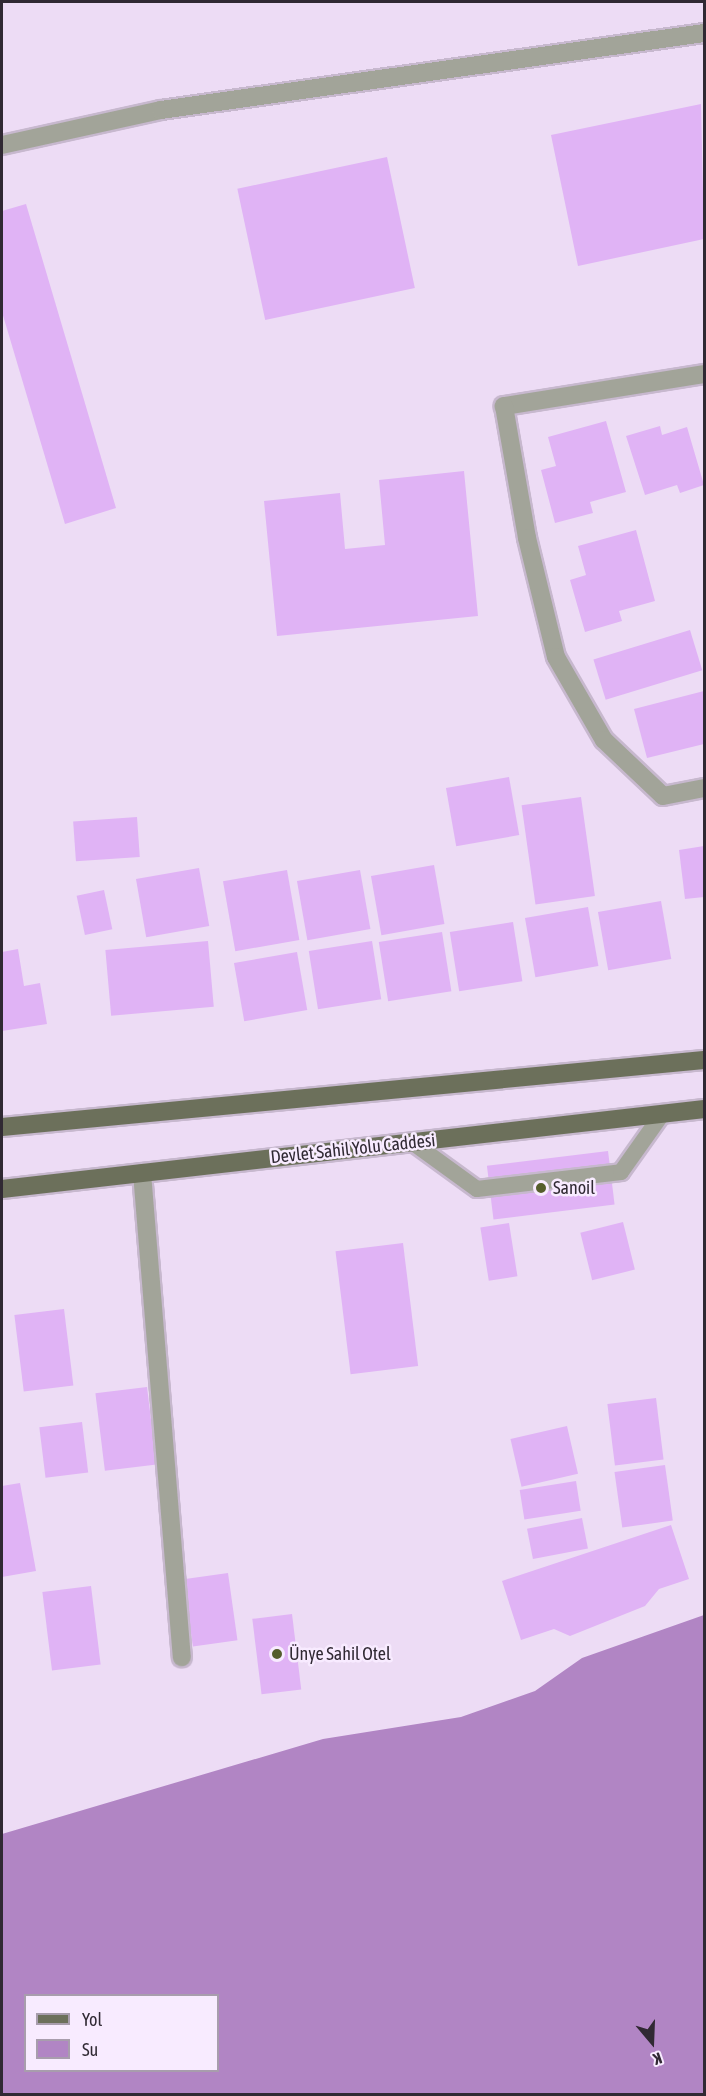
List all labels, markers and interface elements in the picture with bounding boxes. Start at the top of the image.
street label: Devlet Sahil Yolu Caddesi [270,1130,436,1168]
place label: Sanoil [553,1177,595,1199]
marker: Sanoil [534,1181,548,1195]
place label: Ünye Sahil Otel [289,1643,391,1665]
marker: Ünye Sahil Otel [270,1647,284,1661]
legend [24,1994,219,2072]
text: Yol [82,2009,102,2030]
north arrow [622,2012,682,2072]
text: Su [82,2039,98,2060]
text: K [651,2049,664,2069]

